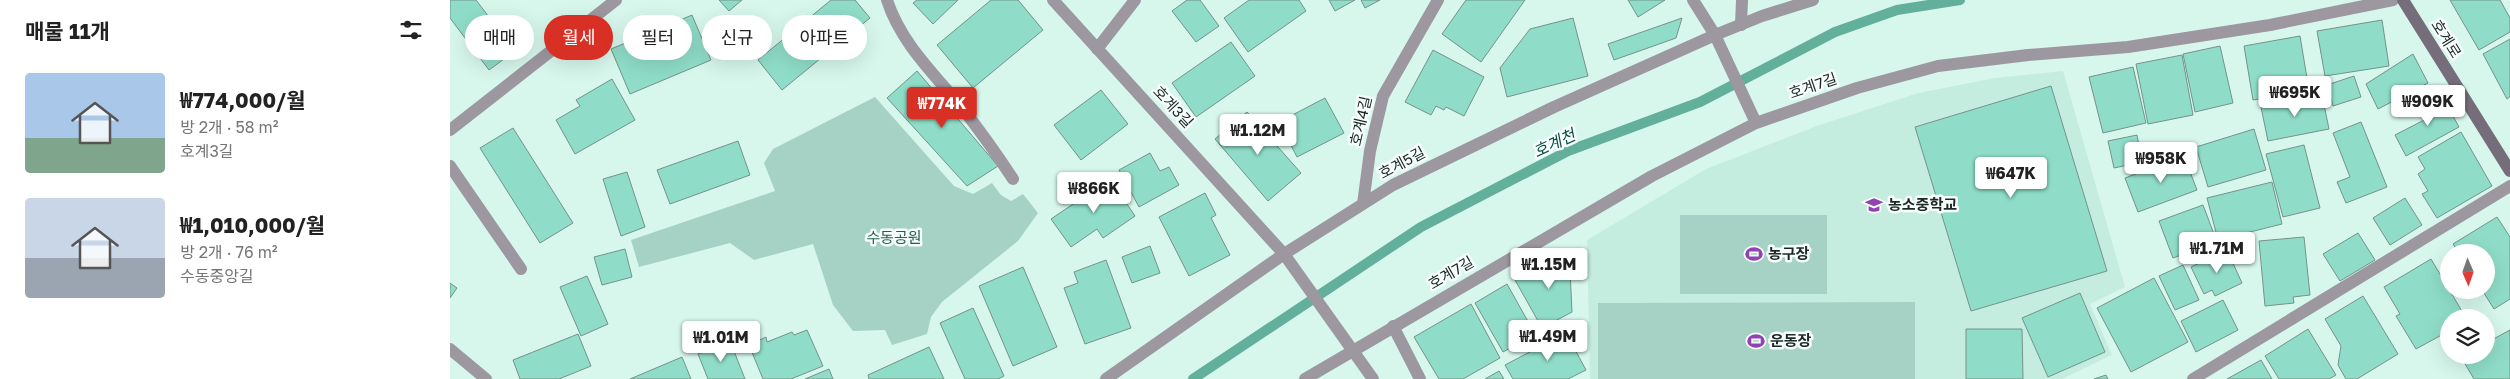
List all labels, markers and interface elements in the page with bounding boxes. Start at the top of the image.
chip: 매매 [465,15,534,60]
chip: 월세 [544,15,613,60]
chip: 필터 [623,15,692,60]
chip: 신규 [702,15,772,60]
chip: 아파트 [782,15,867,60]
icon: filters [397,16,425,44]
street label: 호계로 [2428,16,2465,61]
text: 매물 11개 [25,18,110,44]
street label: 호계7길 [1786,69,1839,102]
pin: ₩695K [2260,76,2330,118]
street label: 호계3길 [1150,82,1197,131]
text: ₩695K [2269,82,2321,102]
pin: ₩909K [2393,84,2463,127]
pin: ₩774K [907,86,977,129]
text: ₩774,000/월 [180,87,305,113]
text: ₩909K [2402,91,2454,111]
icon: home [65,93,125,153]
text: ₩774K [918,93,966,113]
street label: 호계4길 [1346,94,1374,147]
pin: ₩1.12M [1217,114,1299,156]
text: 방 2개 · 58 m² [180,117,278,137]
text: ₩1.12M [1230,120,1286,140]
water label: 호계천 [1530,124,1580,161]
text: 호계3길 [180,141,234,161]
street label: 호계5길 [1375,142,1428,182]
pin: ₩958K [2126,142,2196,184]
text: ₩958K [2135,148,2187,168]
pin: ₩647K [1976,156,2046,199]
text: ₩647K [1986,163,2036,183]
pin: ₩866K [1059,172,1129,214]
text: ₩866K [1068,178,1120,198]
school or university icon: 농소중학교 [1864,195,1884,215]
place label: 농소중학교 [1888,195,1957,213]
text: ₩1,010,000/월 [180,212,325,238]
icon: home [65,218,125,278]
park label: 수동공원 [866,228,922,246]
pin: ₩1.71M [2176,232,2258,274]
text: ₩1.71M [2190,238,2244,258]
text: 방 2개 · 76 m² [180,242,278,262]
sports icon: 농구장 [1744,244,1764,264]
place label: 농구장 [1768,244,1810,262]
north arrow [2440,244,2495,299]
map controls [2440,244,2495,364]
pin: ₩1.15M [1508,248,1590,290]
street label: 호계7길 [1425,252,1476,292]
text: ₩1.15M [1521,254,1577,274]
text: 수동중앙길 [180,266,254,286]
button: layers [2440,309,2495,364]
pin: ₩1.01M [680,320,762,363]
pin: ₩1.49M [1507,320,1589,362]
text: ₩1.49M [1519,326,1577,346]
text: ₩1.01M [693,327,749,347]
sports icon: 운동장 [1746,331,1766,351]
place label: 운동장 [1770,331,1812,349]

